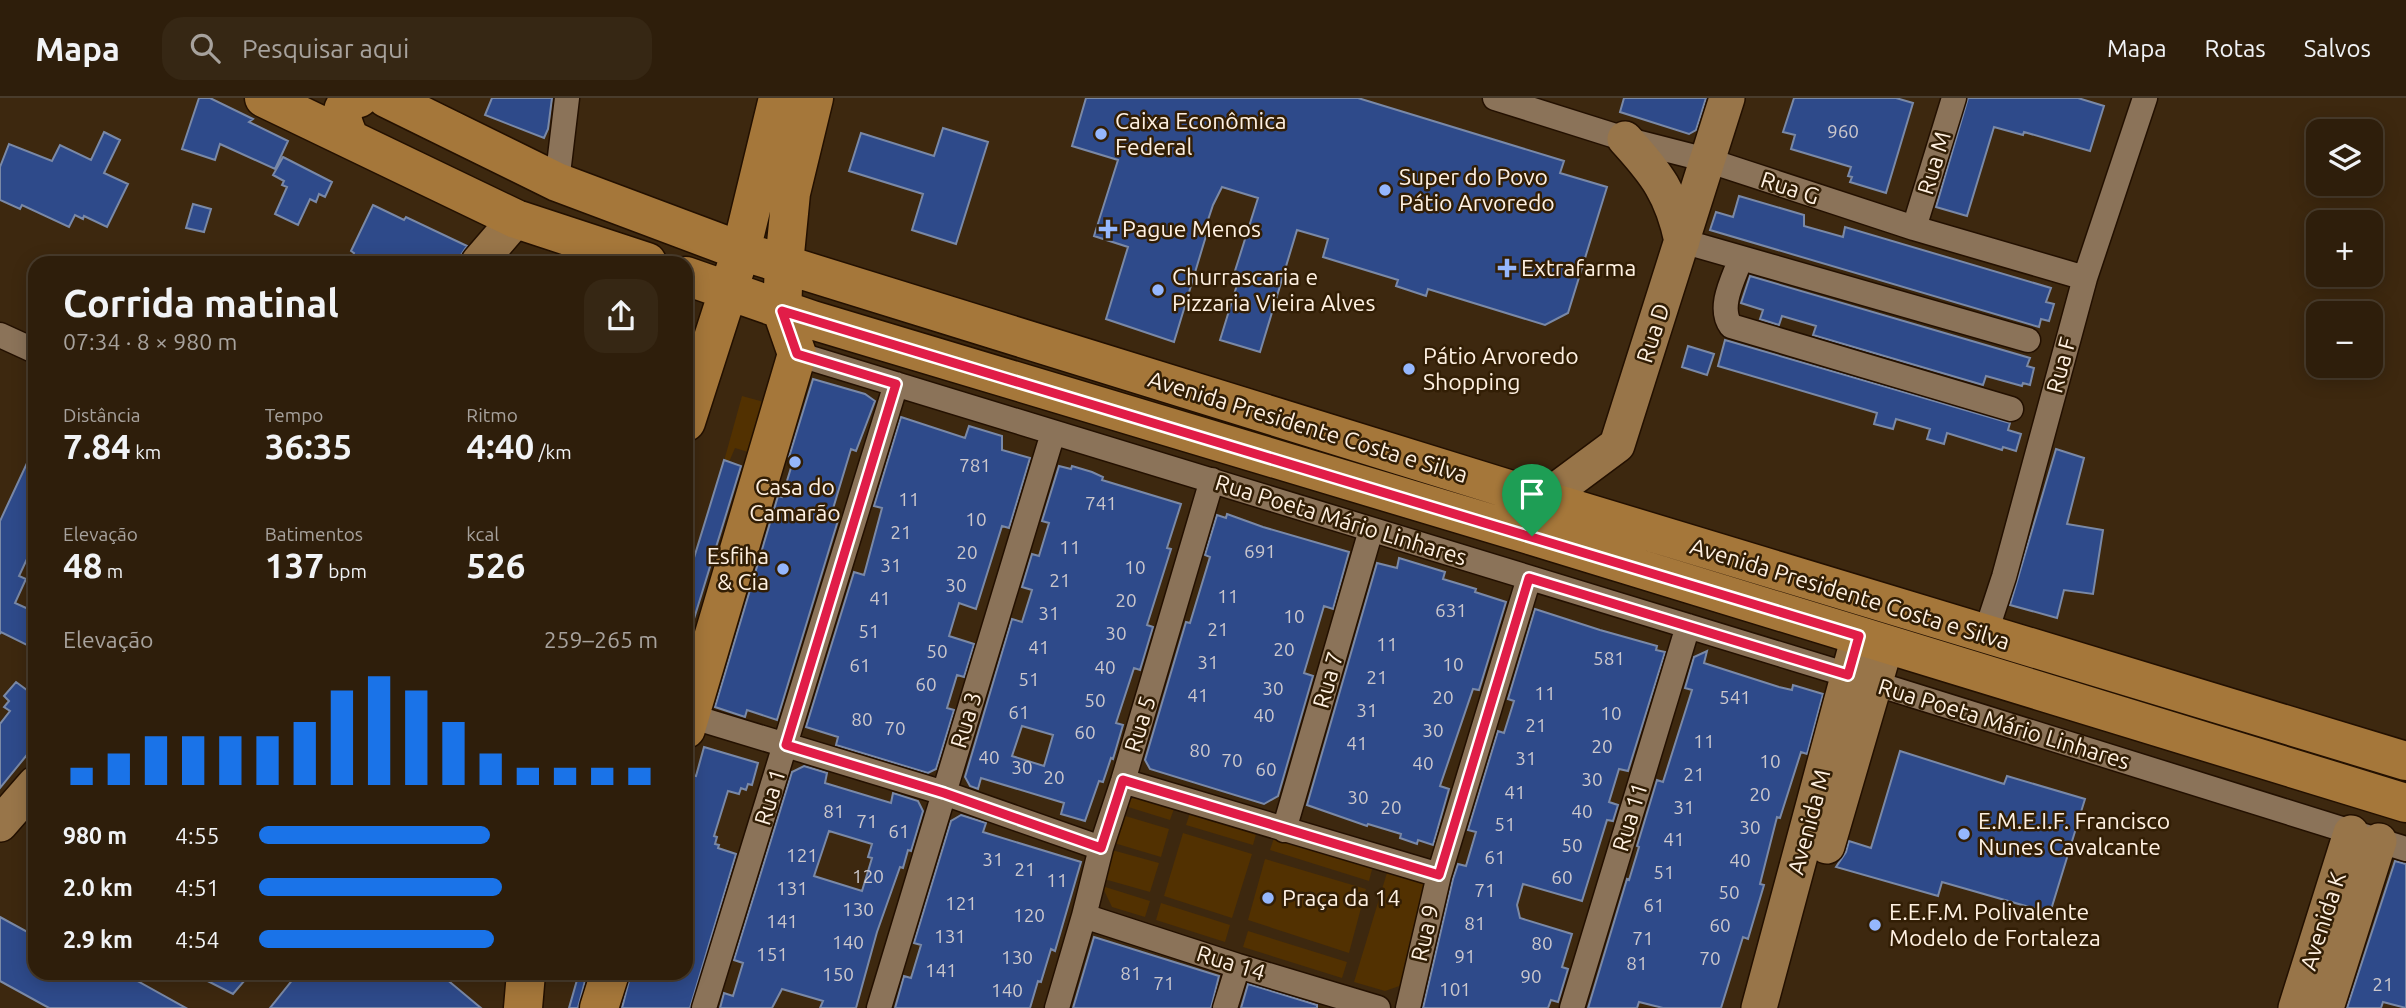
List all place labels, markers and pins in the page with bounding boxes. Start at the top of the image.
place label: Caixa Econômica Federal [1115,108,1287,159]
marker: Caixa Econômica Federal [1093,126,1109,142]
place label: Super do Povo Pátio Arvoredo [1399,164,1555,215]
marker: Super do Povo Pátio Arvoredo [1377,182,1393,198]
place label: Pague Menos [1122,216,1261,241]
marker: Pague Menos [1100,221,1116,237]
place label: Extrafarma [1521,255,1636,280]
marker: Extrafarma [1499,260,1515,276]
place label: Churrascaria e Pizzaria Vieira Alves [1172,264,1375,315]
marker: Churrascaria e Pizzaria Vieira Alves [1150,282,1166,298]
place label: Pátio Arvoredo Shopping [1423,343,1579,394]
marker: Pátio Arvoredo Shopping [1401,361,1417,377]
marker: Casa do Camarão [787,454,803,470]
pin [1502,464,1562,536]
place label: Casa do Camarão [749,474,841,525]
place label: Esfiha & Cia [707,543,769,594]
marker: Esfiha & Cia [775,561,791,577]
place label: E.M.E.I.F. Francisco Nunes Cavalcante [1978,808,2170,859]
marker: E.M.E.I.F. Francisco Nunes Cavalcante [1956,826,1972,842]
place label: Praça da 14 [1282,885,1400,910]
marker: Praça da 14 [1260,890,1276,906]
place label: E.E.F.M. Polivalente Modelo de Fortaleza [1889,899,2101,950]
marker: E.E.F.M. Polivalente Modelo de Fortaleza [1867,917,1883,933]

